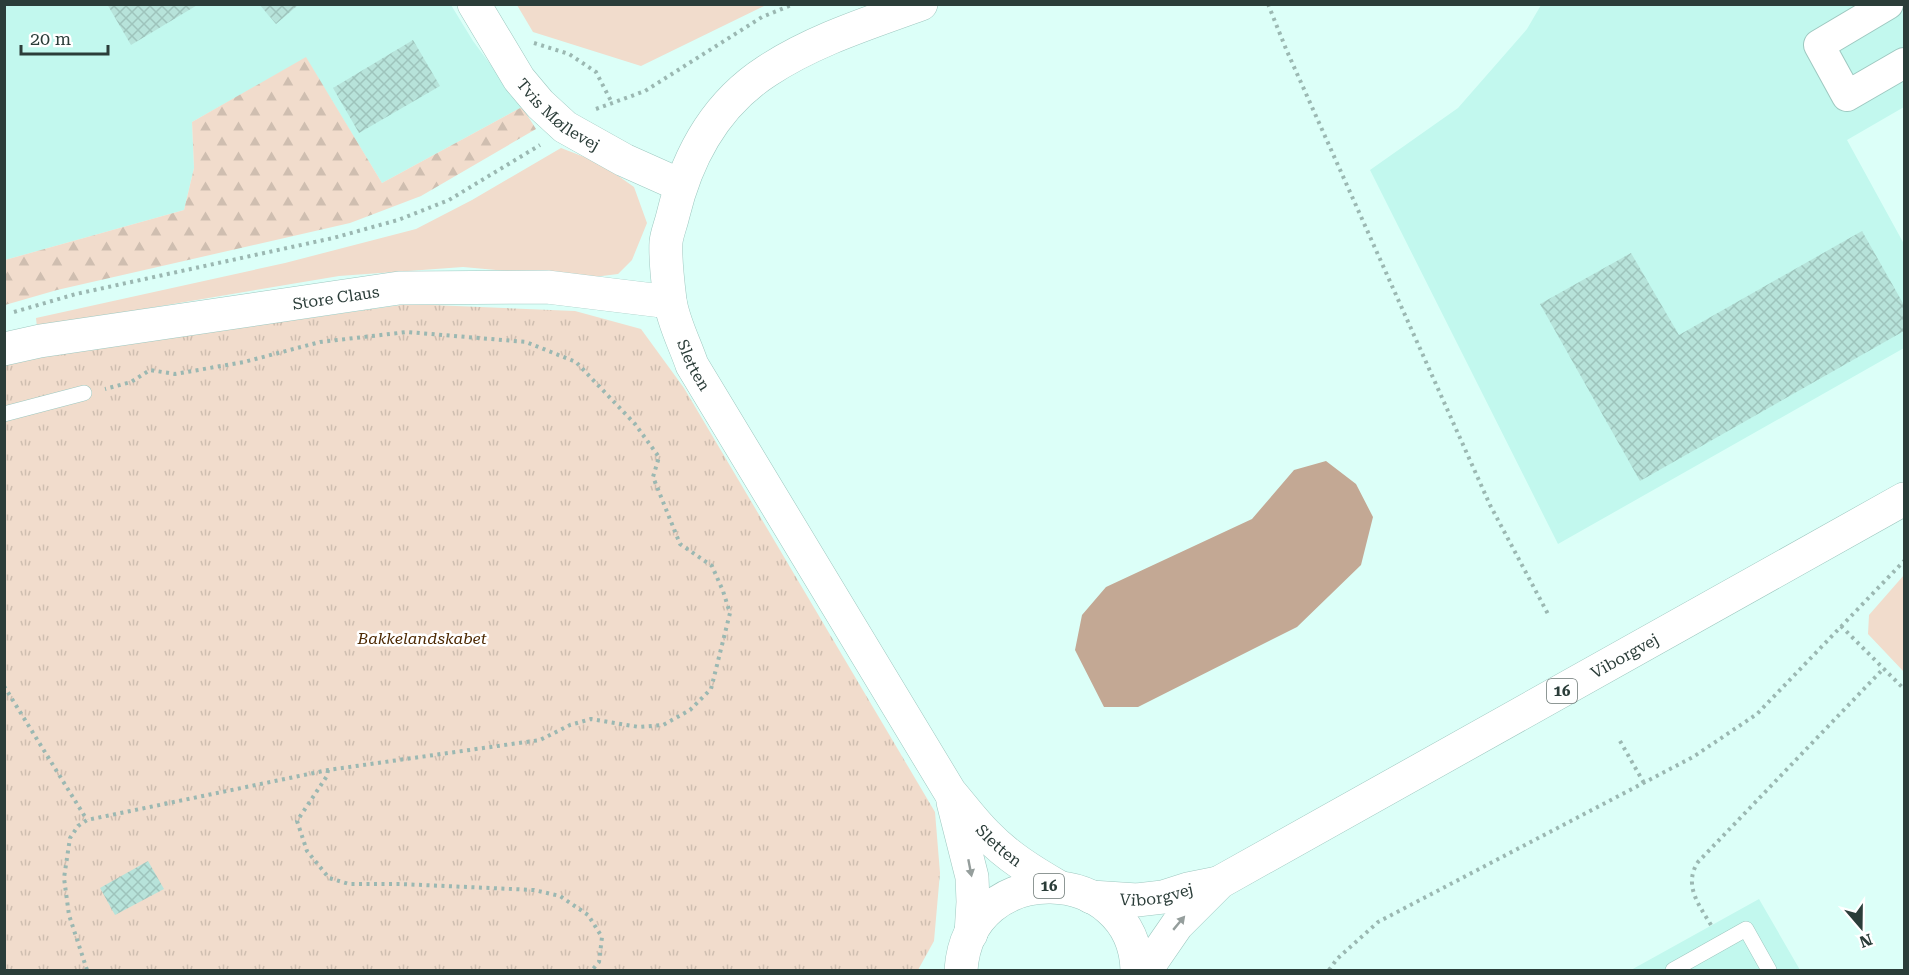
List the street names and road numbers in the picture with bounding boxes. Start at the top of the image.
street label: Tvis Møllevej [513,74,603,154]
street label: Store Claus [291,281,381,313]
street label: Sletten [674,336,715,394]
street label: Viborgvej [1587,629,1662,682]
road number: 16 [1547,679,1577,703]
street label: Sletten [972,820,1026,871]
road number: 16 [1034,874,1064,898]
street label: Viborgvej [1119,879,1195,910]

